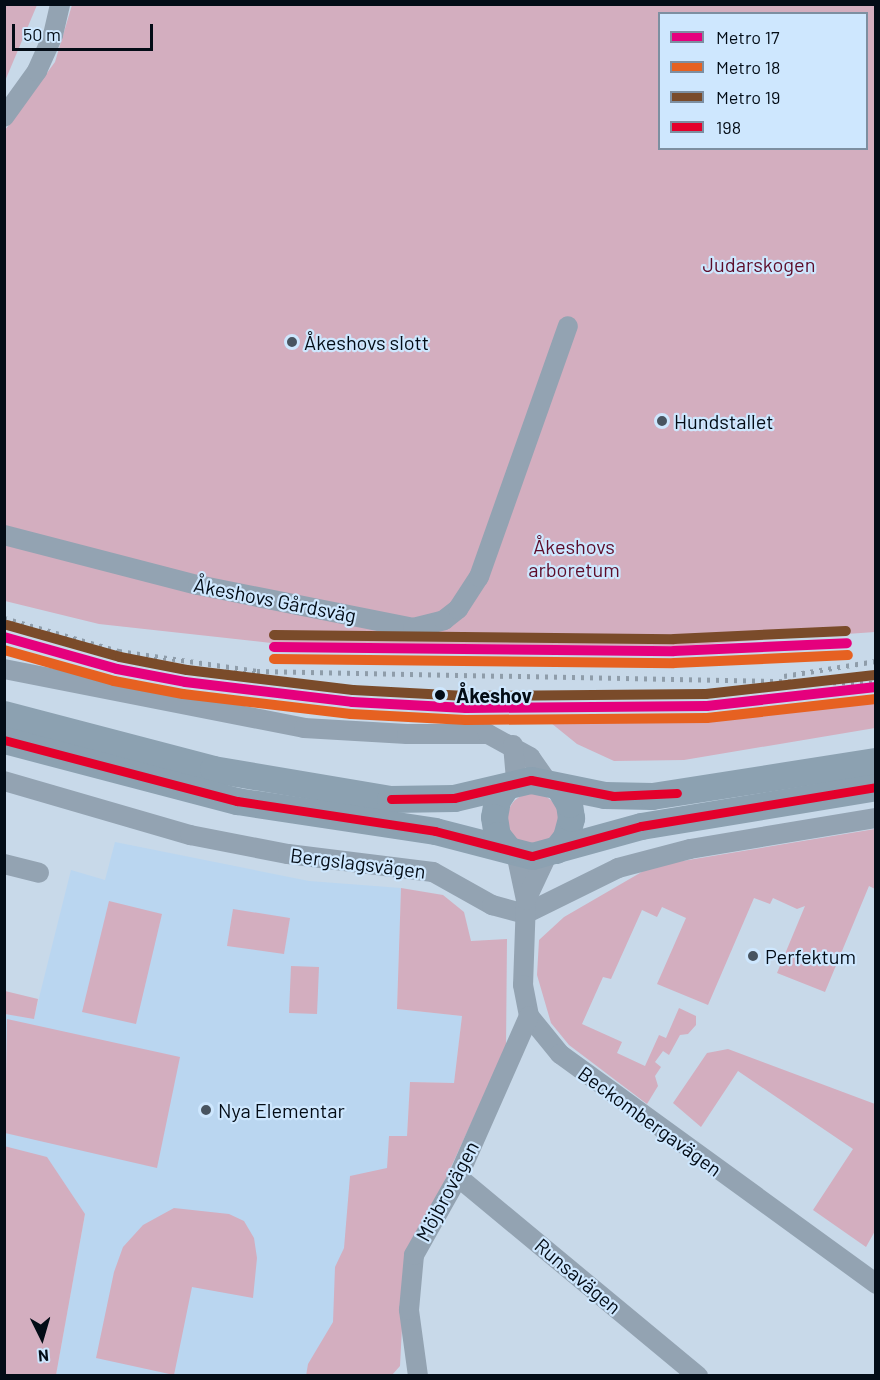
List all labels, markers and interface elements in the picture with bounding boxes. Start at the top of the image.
scale bar [15,12,156,50]
legend [658,12,868,150]
text: 50 m [23,23,61,45]
text: Metro 17 [716,26,780,48]
text: Metro 18 [716,56,780,78]
text: Metro 19 [716,86,780,108]
text: 198 [716,116,741,138]
park label: Judarskogen [703,252,815,276]
place label: Åkeshovs slott [304,330,429,354]
marker: Åkeshovs slott [285,335,299,349]
place label: Hundstallet [674,409,773,433]
marker: Hundstallet [655,414,669,428]
park label: Åkeshovs arboretum [528,535,620,582]
street label: Åkeshovs Gårdsväg [192,572,358,628]
place label: Åkeshov [456,683,532,707]
marker: Åkeshov [429,684,451,706]
street label: Bergslagsvägen [289,843,427,883]
place label: Perfektum [765,944,856,968]
marker: Perfektum [746,949,760,963]
street label: Beckombergavägen [574,1061,726,1181]
place label: Nya Elementar [218,1098,345,1122]
marker: Nya Elementar [199,1103,213,1117]
street label: Möjbrovägen [411,1137,483,1245]
street label: Runsavägen [530,1233,626,1319]
north arrow [12,1308,72,1368]
text: N [37,1347,50,1366]

